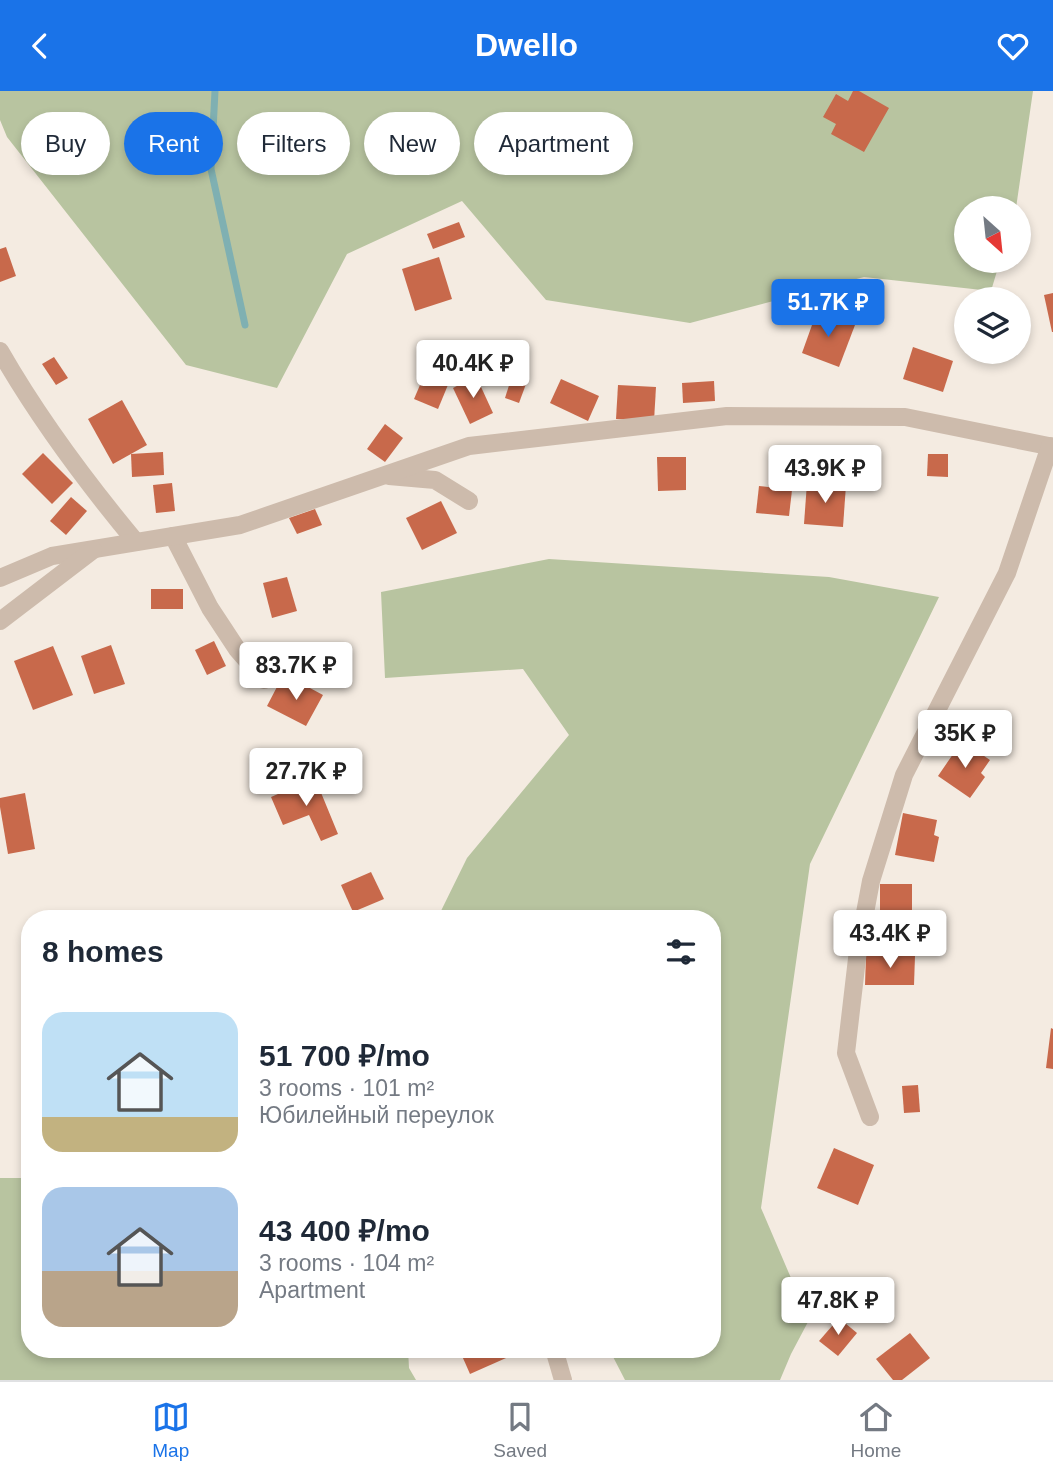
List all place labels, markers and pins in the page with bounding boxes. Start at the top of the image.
pin: 51.7K ₽ [763,279,893,339]
pin: 40.4K ₽ [408,341,538,400]
pin: 43.9K ₽ [760,445,890,505]
pin: 83.7K ₽ [231,643,361,702]
pin: 35K ₽ [916,711,1014,770]
pin: 27.7K ₽ [241,749,371,808]
pin: 43.4K ₽ [825,911,955,970]
pin: 47.8K ₽ [773,1277,903,1337]

